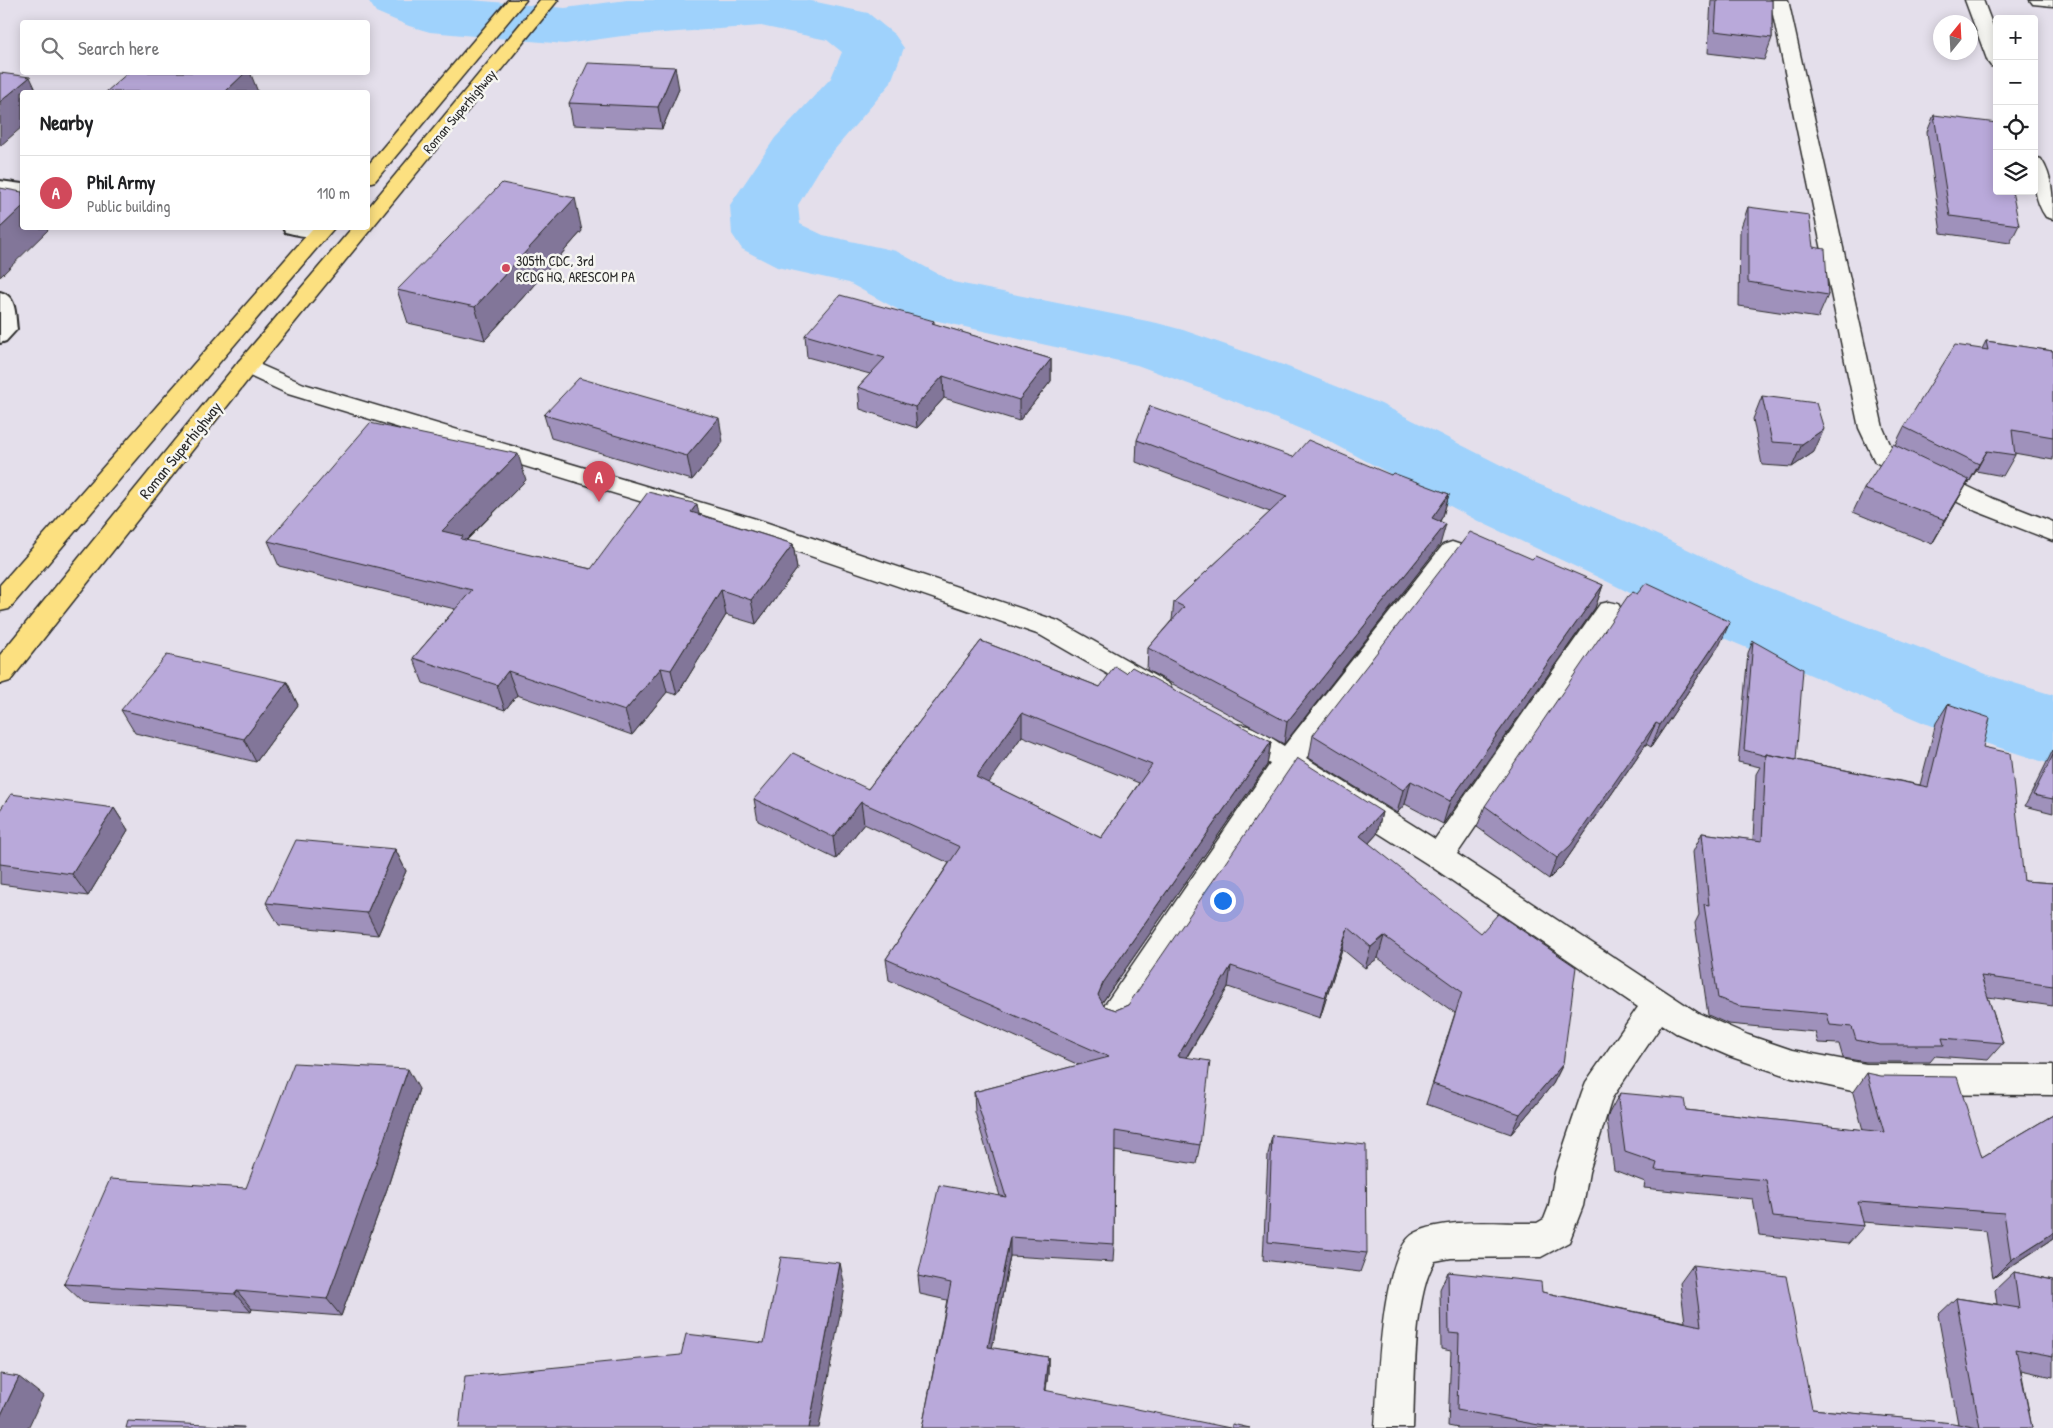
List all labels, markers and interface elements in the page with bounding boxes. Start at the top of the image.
north arrow [1933,15,1978,60]
map controls [1993,15,2038,195]
button: + [1993,15,2038,60]
search box [20,20,370,75]
icon: search [38,34,66,62]
text: Search here [78,35,159,61]
button: − [1993,60,2038,105]
street label: Roman Superhighway [418,65,501,158]
button: locate [1993,105,2038,150]
text: Nearby [40,108,93,137]
button: layers [1993,150,2038,195]
text: Phil Army [87,169,155,195]
text: A [52,182,60,204]
text: 110 m [317,182,350,204]
text: Public building [87,195,170,217]
place label: 305th CDC, 3rd RCDG HQ, ARESCOM PA [516,251,635,286]
marker: 305th CDC, 3rd RCDG HQ, ARESCOM PA [500,262,512,274]
street label: Roman Superhighway [134,396,226,503]
pin: A [583,461,615,502]
your location [1210,888,1236,914]

